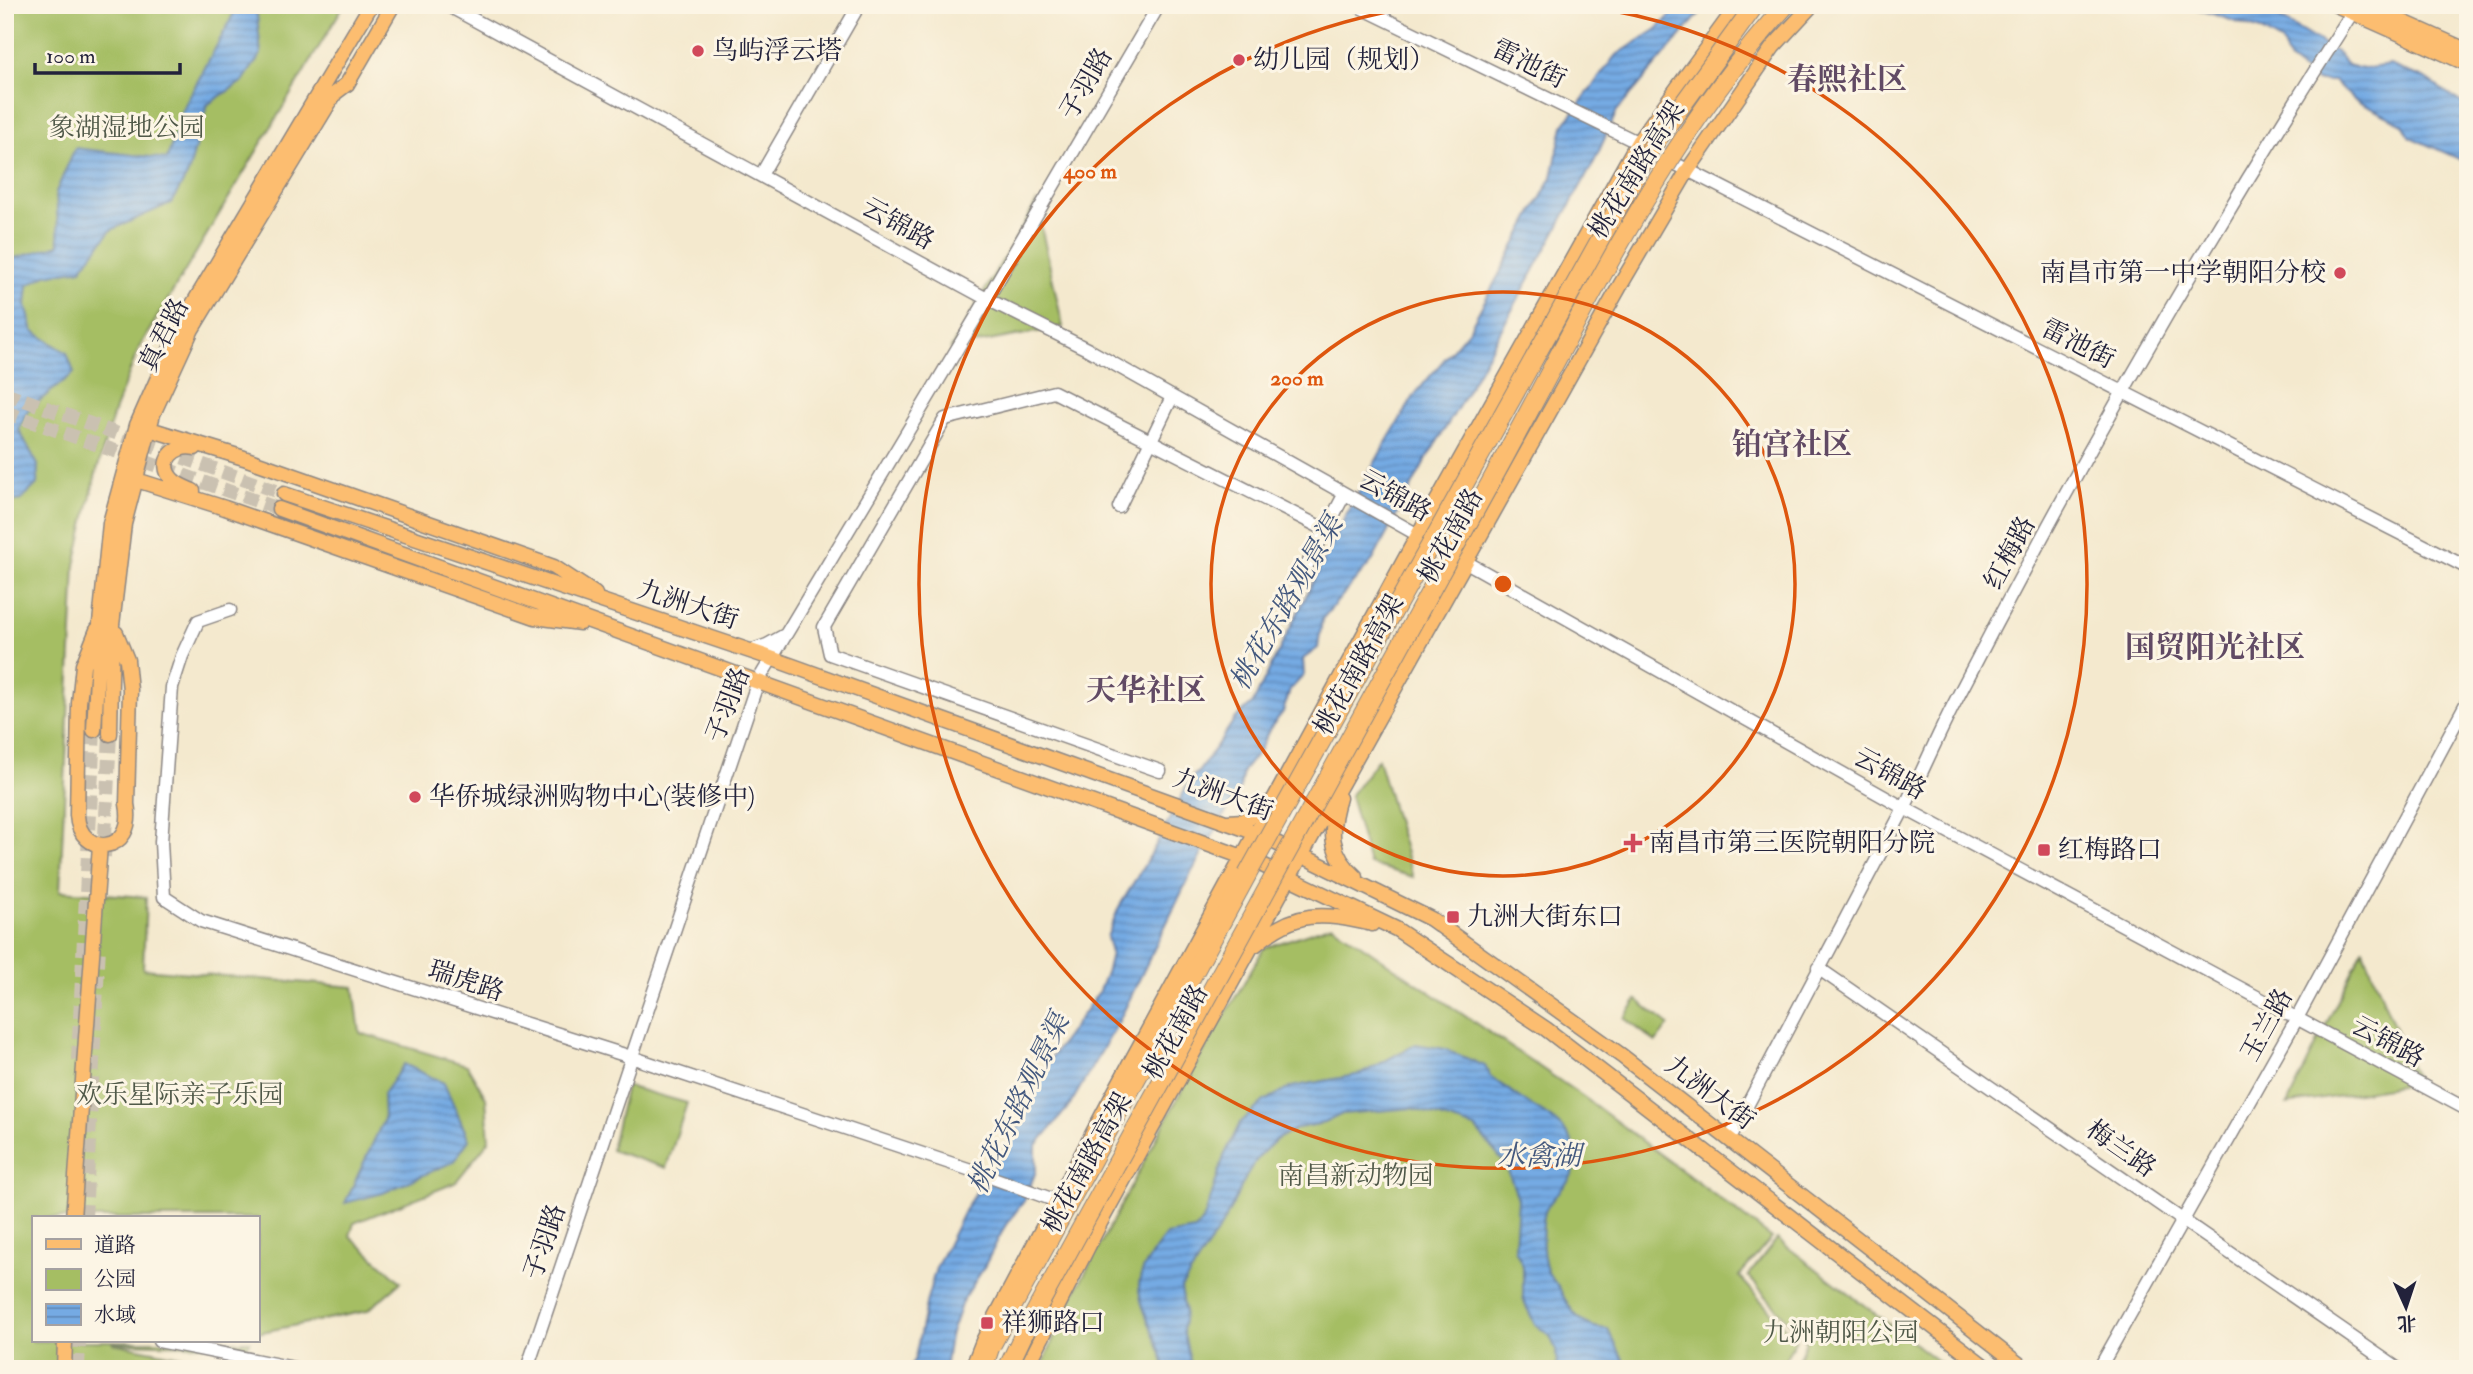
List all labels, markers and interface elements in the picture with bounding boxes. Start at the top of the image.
scale bar [35,32,180,76]
street label: 雷池街 [1487,33,1571,95]
place label: 鸟屿浮云塔 [712,35,842,67]
street label: 子羽路 [1053,42,1119,126]
text: 100 m [46,43,96,70]
marker: 鸟屿浮云塔 [690,43,706,59]
place label: 幼儿园（规划） [1253,44,1435,76]
marker: 幼儿园（规划） [1231,52,1247,68]
district label: 春熙社区 [1787,61,1907,98]
street label: 桃花南路高架 [1582,95,1692,245]
park label: 象湖湿地公园 [49,112,205,144]
text: 400 m [1062,158,1117,185]
street label: 云锦路 [856,191,940,257]
place label: 南昌市第一中学朝阳分校 [2040,257,2326,289]
marker: 南昌市第一中学朝阳分校 [2332,265,2348,281]
street label: 真君路 [132,293,196,377]
street label: 雷池街 [2036,312,2120,376]
text: 200 m [1271,365,1324,392]
district label: 铂宫社区 [1732,426,1852,463]
street label: 云锦路 [1353,463,1437,529]
street label: 桃花南路 [1412,483,1490,589]
water label: 桃花东路观景渠 [1223,506,1353,697]
street label: 红梅路 [1978,511,2042,595]
centre of rings [1491,572,1515,596]
street label: 九洲大街 [634,574,742,636]
street label: 桃花南路高架 [1307,589,1411,741]
district label: 国贸阳光社区 [2125,629,2305,666]
street label: 子羽路 [699,663,757,747]
district label: 天华社区 [1086,672,1206,709]
street label: 云锦路 [1848,741,1932,807]
street label: 九洲大街 [1169,762,1277,828]
place label: 华侨城绿洲购物中心(装修中) [429,781,755,813]
marker: 华侨城绿洲购物中心(装修中) [407,789,423,805]
place label: 南昌市第三医院朝阳分院 [1649,827,1935,859]
marker: 南昌市第三医院朝阳分院 [1623,833,1643,853]
place label: 红梅路口 [2058,834,2162,866]
marker: 红梅路口 [2036,842,2052,858]
place label: 九洲大街东口 [1467,901,1623,933]
marker: 九洲大街东口 [1445,909,1461,925]
street label: 瑞虎路 [424,954,508,1008]
street label: 桃花南路 [1137,979,1215,1085]
street label: 玉兰路 [2234,983,2300,1067]
water label: 桃花东路观景渠 [960,1005,1079,1200]
street label: 云锦路 [2346,1010,2430,1074]
street label: 九洲大街 [1659,1049,1761,1137]
park label: 欢乐星际亲子乐园 [76,1079,284,1111]
street label: 桃花南路高架 [1035,1087,1139,1239]
street label: 梅兰路 [2080,1114,2162,1184]
water label: 水禽湖 [1497,1139,1586,1174]
park label: 南昌新动物园 [1278,1160,1434,1192]
street label: 子羽路 [517,1200,573,1284]
legend [32,1216,259,1342]
text: 道路 [94,1232,136,1259]
text: 公园 [94,1266,136,1293]
north arrow [2372,1272,2442,1342]
text: 水域 [94,1302,136,1329]
place label: 祥狮路口 [1001,1307,1105,1339]
text: 北 [2397,1310,2417,1335]
marker: 祥狮路口 [979,1315,995,1331]
park label: 九洲朝阳公园 [1763,1317,1919,1349]

